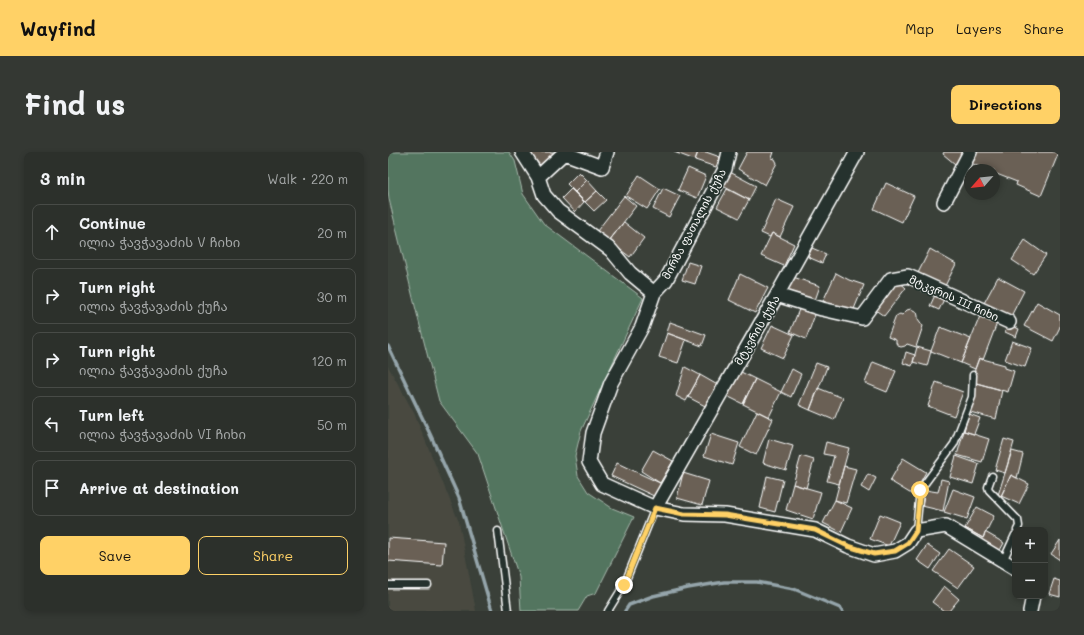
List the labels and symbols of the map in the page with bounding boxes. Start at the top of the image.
north arrow [964,164,1000,200]
street label: მირზა ფათალის ქუჩა [658,166,729,282]
street label: მტკვრის III ჩიხი [907,271,1001,324]
street label: მტკვრის ქუჩა [730,292,783,367]
route start [911,481,929,499]
route end [615,576,633,594]

